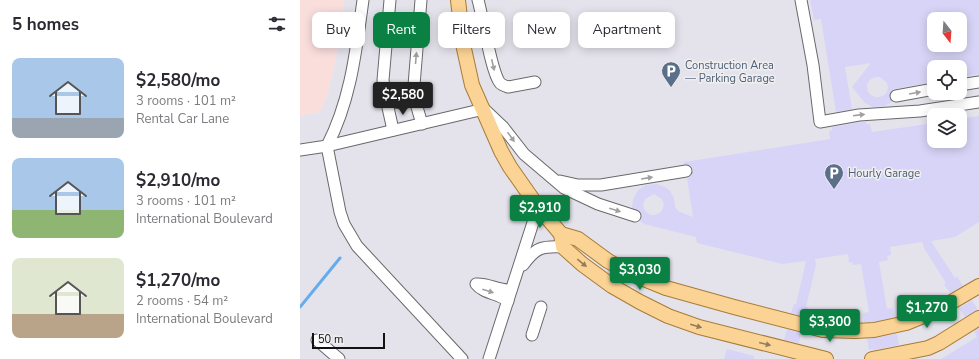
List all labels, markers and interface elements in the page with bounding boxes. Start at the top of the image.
chip: Buy [312,12,365,48]
chip: Rent [373,12,430,48]
chip: Filters [438,12,505,48]
chip: New [513,12,570,48]
chip: Apartment [578,12,675,48]
north arrow [927,12,967,52]
map controls [927,12,967,148]
text: 5 homes [12,13,79,36]
icon: filters [266,13,288,35]
one-way arrow [413,52,420,64]
place label: Construction Area — Parking Garage [685,58,775,86]
one-way arrow [490,59,496,71]
parking icon: Construction Area — Parking Garage [660,60,682,88]
button: locate [927,60,967,100]
text: $2,580/mo [136,69,220,92]
icon: home [44,74,92,122]
pin: $2,580 [370,82,436,116]
text: $2,580 [382,86,424,104]
one-way arrow [909,89,921,95]
text: 3 rooms · 101 m² [136,92,236,110]
button: layers [927,108,967,148]
text: Rental Car Lane [136,110,229,128]
one-way arrow [853,112,865,119]
one-way arrow [506,132,515,143]
parking icon: Hourly Garage [823,162,845,190]
place label: Hourly Garage [848,166,920,181]
text: $2,910/mo [136,169,220,192]
icon: home [44,174,92,222]
one-way arrow [641,175,654,181]
text: 3 rooms · 101 m² [136,192,236,210]
pin: $2,910 [507,195,573,229]
text: $2,910 [519,199,561,217]
one-way arrow [610,207,622,213]
text: International Boulevard [136,210,273,228]
pin: $3,030 [607,257,673,291]
one-way arrow [577,259,588,268]
text: $3,030 [619,261,661,279]
text: $1,270/mo [136,269,220,292]
icon: home [44,274,92,322]
one-way arrow [482,289,494,295]
text: 2 rooms · 54 m² [136,292,228,310]
pin: $1,270 [894,295,960,329]
text: $1,270 [906,299,948,317]
pin: $3,300 [797,309,863,343]
text: International Boulevard [136,310,273,328]
text: $3,300 [809,313,851,331]
one-way arrow [690,323,702,329]
scale bar [312,331,385,350]
text: 50 m [318,332,343,347]
one-way arrow [759,341,772,347]

